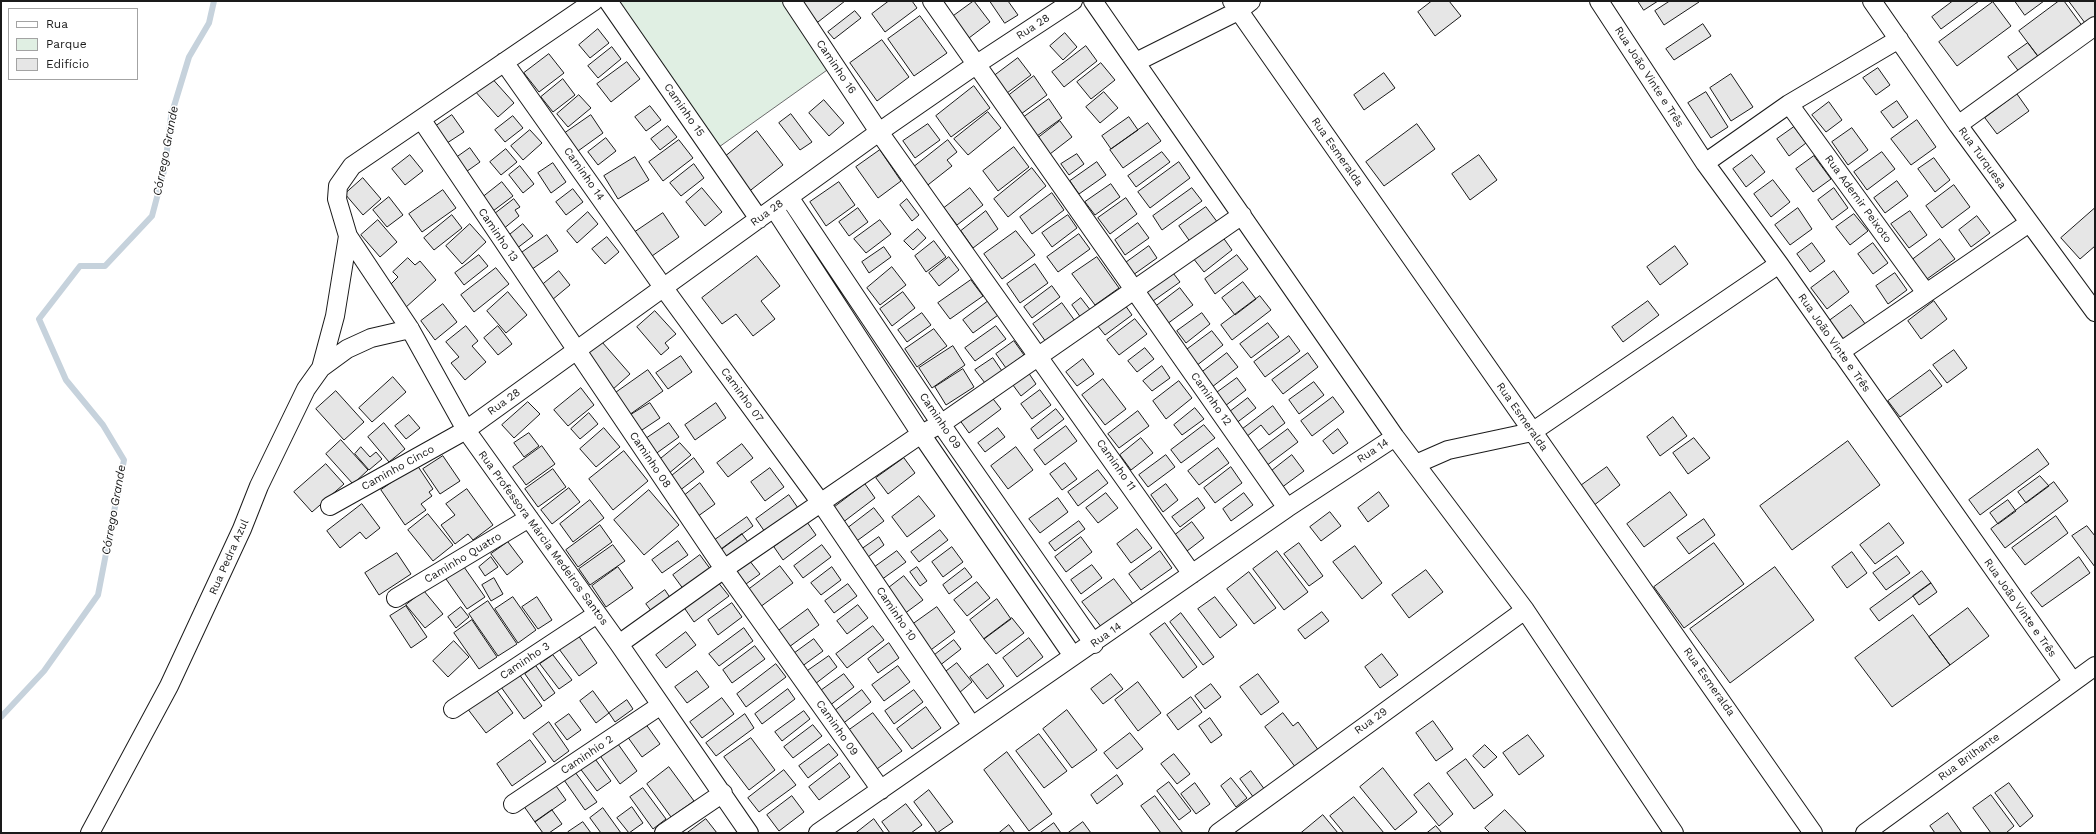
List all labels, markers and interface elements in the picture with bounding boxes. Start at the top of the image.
legend [8,8,138,80]
street label: Rua 28 [1014,11,1052,43]
text: Rua [46,17,68,31]
street label: Rua João Vinte e Três [1612,24,1686,130]
text: Parque [46,37,87,51]
street label: Caminho 16 [813,38,859,96]
text: Edifício [46,57,89,71]
street label: Caminho 15 [661,81,707,139]
water label: Córrego Grande [150,105,182,197]
street label: Rua Esmeralda [1308,115,1366,189]
street label: Rua Turquesa [1955,125,2009,191]
street label: Caminho 14 [561,145,607,203]
street label: Rua Ademir Peixoto [1822,153,1894,245]
street label: Rua 28 [748,197,786,229]
street label: Caminho 13 [475,206,521,264]
street label: Rua João Vinte e Três [1795,291,1873,395]
street label: Caminho 07 [718,365,766,425]
street label: Caminho 12 [1188,370,1234,428]
street label: Rua Esmeralda [1493,380,1551,454]
street label: Rua 28 [485,386,523,418]
street label: Caminho 09 [916,390,964,452]
street label: Caminho 08 [626,429,674,491]
street label: Rua 14 [1355,436,1391,466]
street label: Caminho 11 [1093,437,1139,493]
street label: Caminho Cinco [359,443,437,493]
street label: Rua Professora Márcia Medeiros Santos [475,448,611,628]
water label: Córrego Grande [99,464,129,556]
street label: Rua Pedra Azul [206,517,252,597]
street label: Caminho Quatro [422,530,504,586]
street label: Rua João Vinte e Três [1981,556,2059,660]
street label: Caminho 10 [873,584,919,644]
street label: Rua 14 [1088,620,1124,650]
street label: Caminho 3 [497,639,553,683]
street label: Rua Esmeralda [1680,645,1738,719]
street label: Caminho 09 [813,698,861,758]
street label: Rua 29 [1352,705,1390,737]
street label: Rua Brilhante [1936,730,2002,784]
street label: Caminhio 2 [558,733,616,777]

